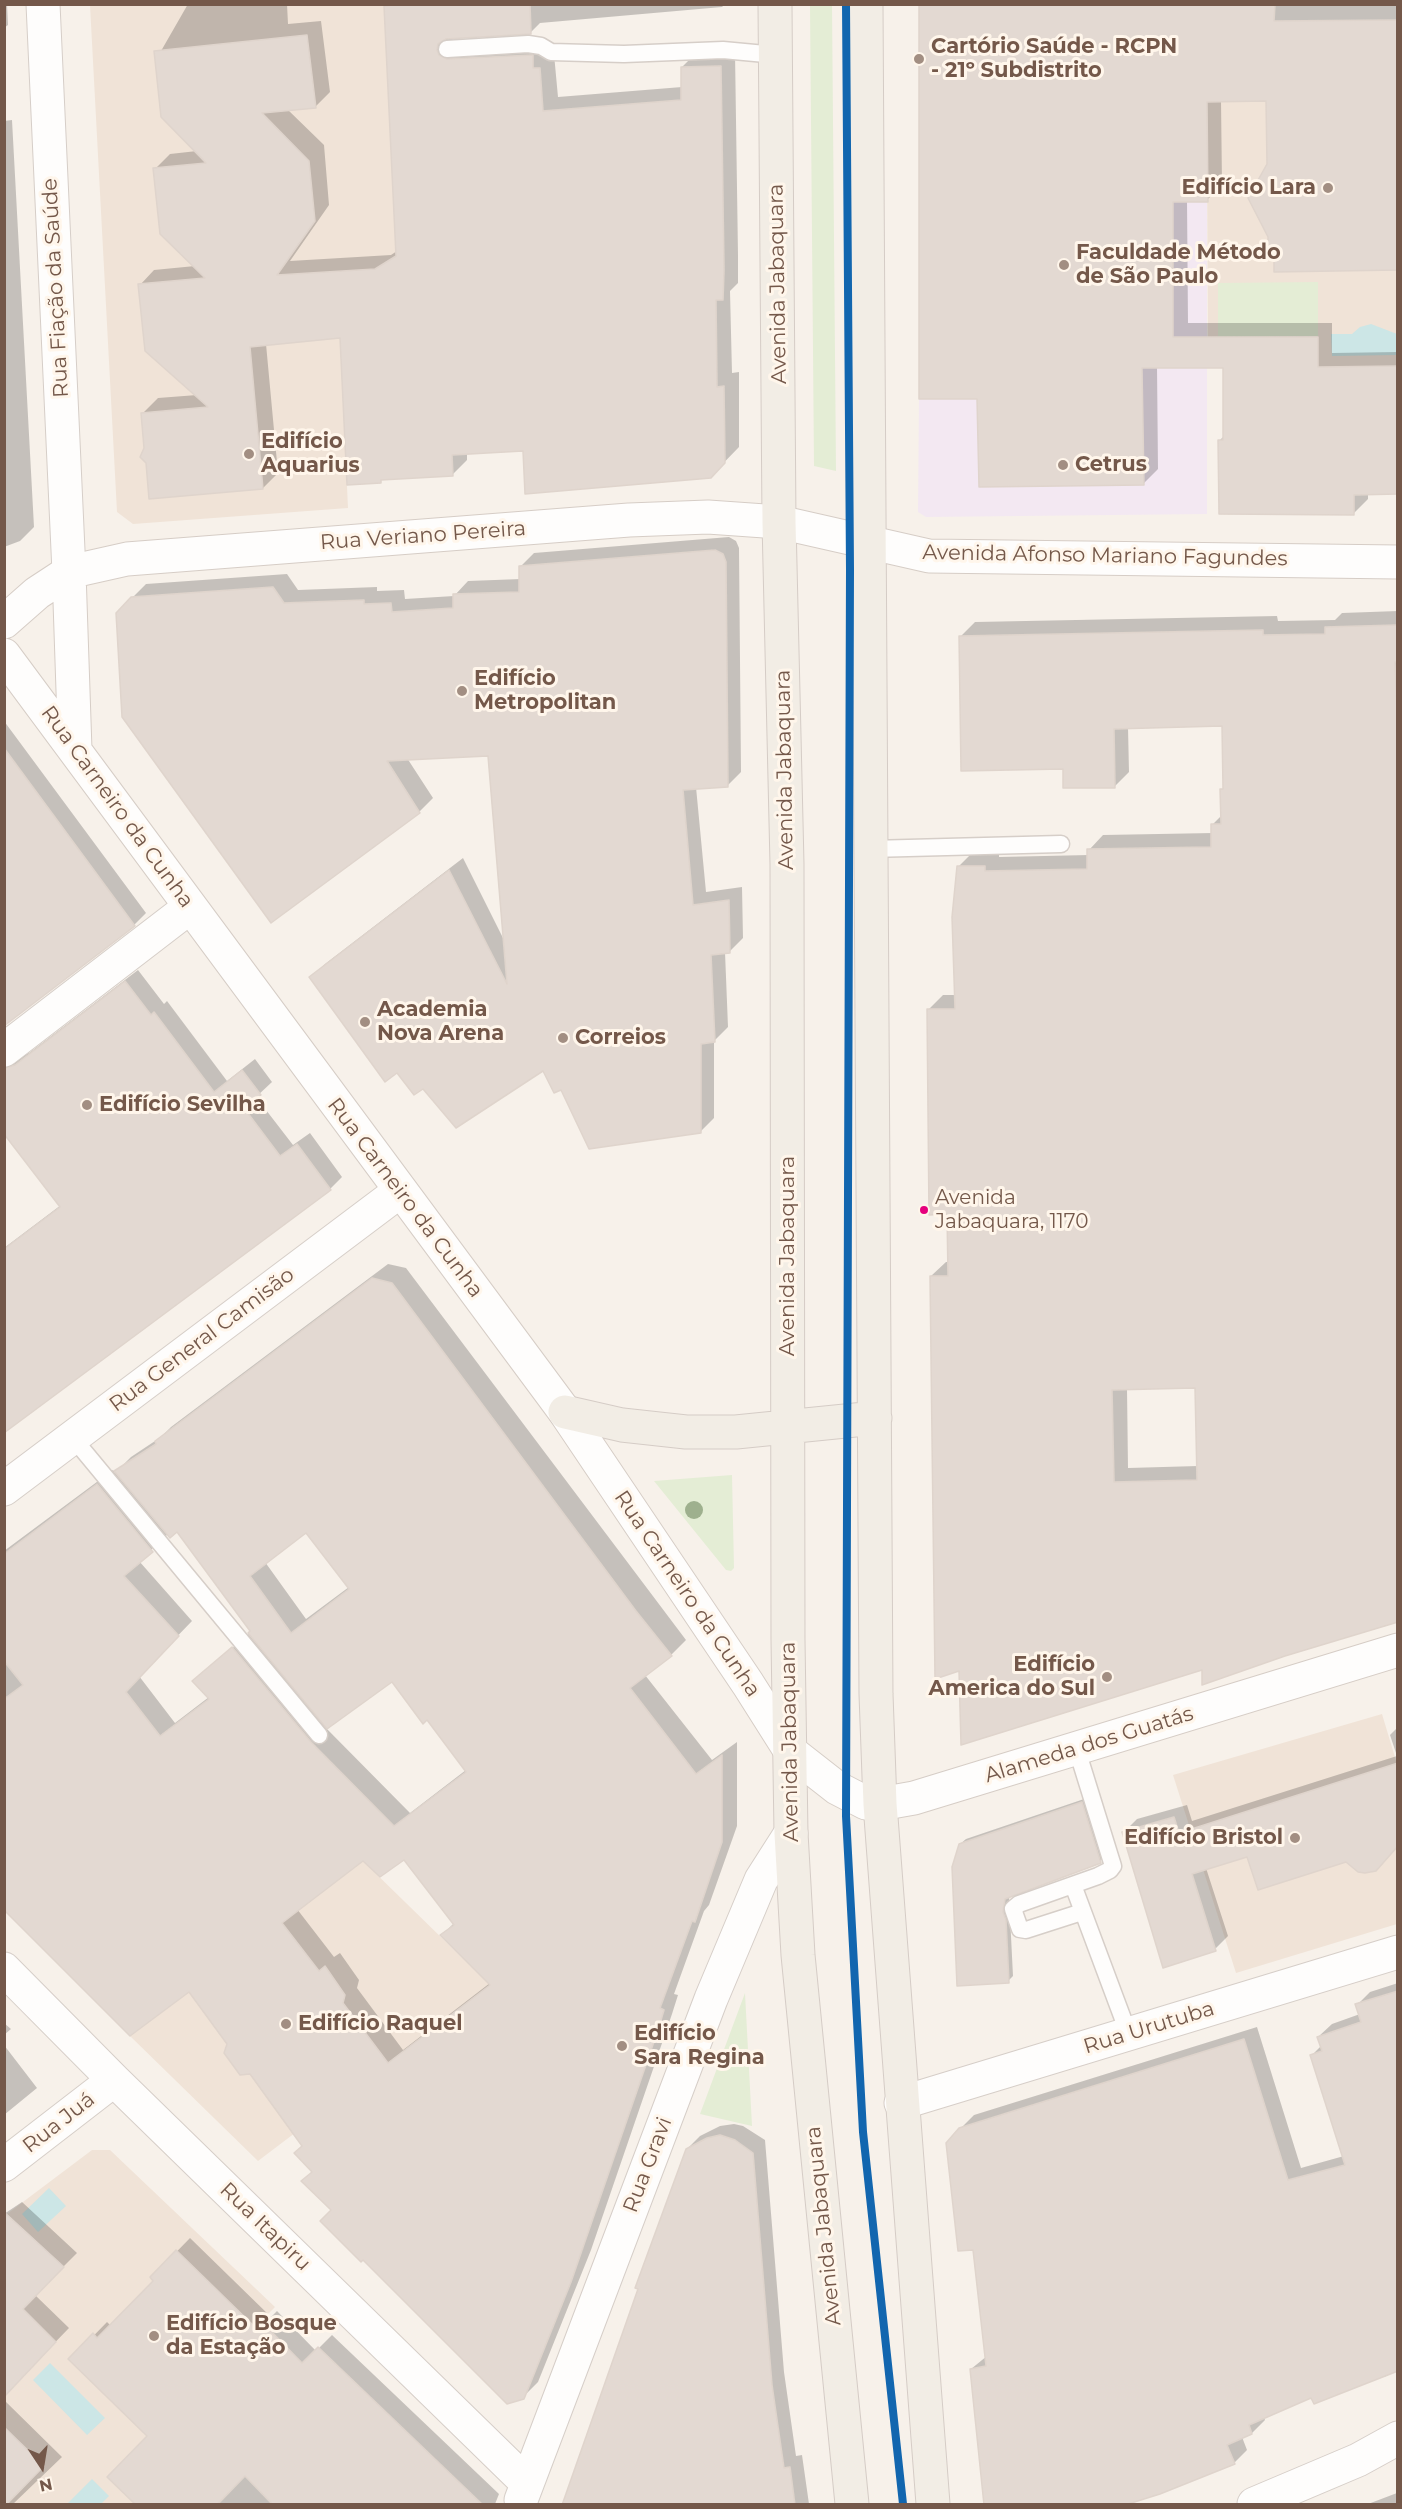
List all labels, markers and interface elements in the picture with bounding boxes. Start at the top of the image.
place label: Cartório Saúde - RCPN - 21º Subdistrito [931,34,1177,84]
marker: Cartório Saúde - RCPN - 21º Subdistrito [912,52,926,66]
place label: Edifício Lara [1181,175,1316,201]
street label: Rua Fiação da Saúde [38,178,74,398]
marker: Edifício Lara [1321,181,1335,195]
street label: Avenida Jabaquara [764,184,792,384]
place label: Faculdade Método de São Paulo [1076,240,1281,290]
marker: Faculdade Método de São Paulo [1057,258,1071,272]
place label: Edifício Aquarius [261,429,360,479]
marker: Edifício Aquarius [242,447,256,461]
place label: Cetrus [1075,452,1147,478]
marker: Cetrus [1056,458,1070,472]
street label: Rua Veriano Pereira [319,516,527,556]
street label: Avenida Afonso Mariano Fagundes [922,540,1288,572]
place label: Edifício Metropolitan [474,666,616,716]
street label: Avenida Jabaquara [771,670,799,870]
marker: Edifício Metropolitan [455,684,469,698]
street label: Rua Carneiro da Cunha [35,701,199,913]
place label: Academia Nova Arena [377,997,504,1047]
marker: Academia Nova Arena [358,1015,372,1029]
place label: Correios [575,1025,666,1051]
marker: Correios [556,1031,570,1045]
place label: Edifício Sevilha [99,1092,266,1118]
street label: Rua Carneiro da Cunha [322,1093,488,1303]
marker: Edifício Sevilha [80,1098,94,1112]
street label: Avenida Jabaquara [775,1156,801,1356]
place label: Avenida Jabaquara, 1170 [935,1186,1088,1233]
marker: Avenida Jabaquara, 1170 [918,1204,930,1216]
street label: Rua General Camisão [105,1262,299,1418]
street label: Rua Carneiro da Cunha [608,1486,766,1702]
street label: Avenida Jabaquara [776,1642,804,1842]
place label: Edifício America do Sul [929,1652,1095,1702]
marker: Edifício America do Sul [1100,1670,1114,1684]
street label: Alameda dos Guatás [982,1701,1196,1789]
place label: Edifício Bristol [1124,1825,1283,1851]
marker: Edifício Bristol [1288,1831,1302,1845]
street label: Rua Urutuba [1081,1996,1217,2060]
place label: Edifício Raquel [298,2011,463,2037]
marker: Edifício Raquel [279,2017,293,2031]
place label: Edifício Sara Regina [634,2021,765,2071]
marker: Edifício Sara Regina [615,2039,629,2053]
street label: Rua Juá [18,2087,100,2159]
street label: Rua Gravi [618,2114,678,2216]
street label: Avenida Jabaquara [801,2125,847,2327]
street label: Rua Itapiru [214,2177,316,2277]
place label: Edifício Bosque da Estação [166,2311,337,2361]
marker: Edifício Bosque da Estação [147,2329,161,2343]
north arrow [12,2437,72,2497]
text: N [38,2474,54,2496]

